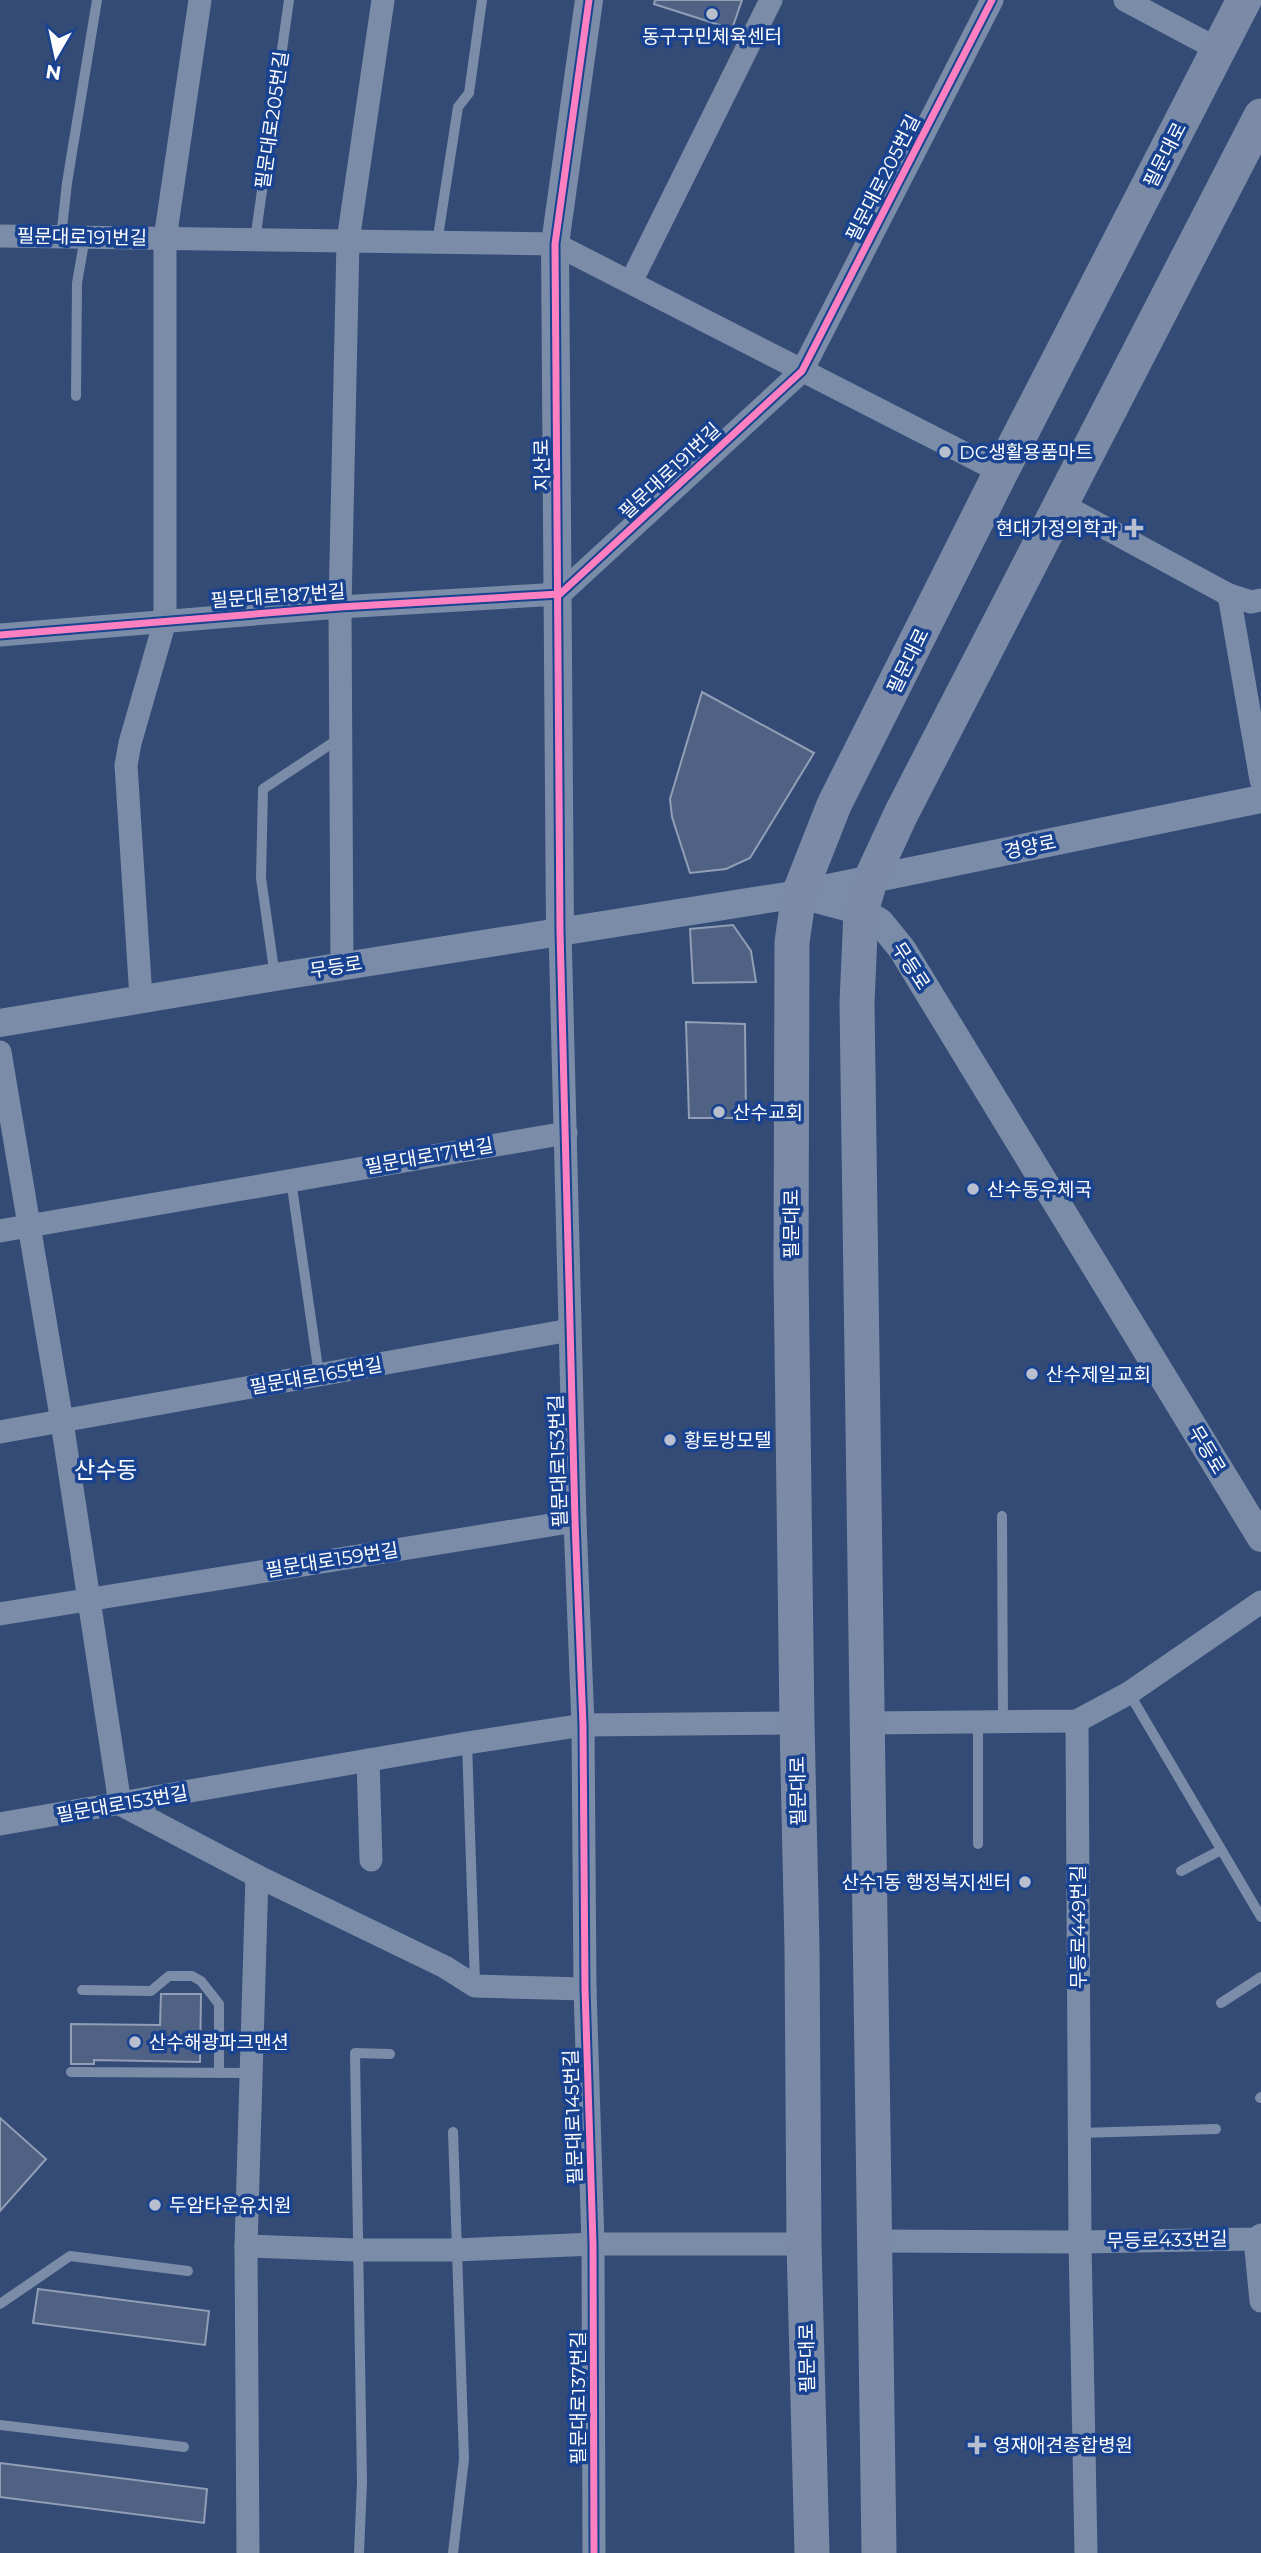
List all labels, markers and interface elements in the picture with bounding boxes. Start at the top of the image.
marker: 동구구민체육센터 [704,6,720,22]
north arrow [21,21,91,91]
place label: 동구구민체육센터 [642,25,782,48]
street label: 필문대로205번길 [251,50,293,190]
text: N [44,60,63,85]
street label: 필문대로205번길 [841,111,925,245]
street label: 필문대로 [1139,119,1191,191]
street label: 필문대로191번길 [17,224,147,250]
street label: 필문대로191번길 [615,418,725,524]
street label: 지산로 [530,439,554,491]
place label: DC생활용품마트 [959,441,1093,464]
marker: DC생활용품마트 [937,444,953,460]
place label: 현대가정의학과 [996,517,1118,540]
marker: 현대가정의학과 [1124,518,1144,538]
street label: 필문대로187번길 [210,580,346,612]
street label: 필문대로 [882,625,934,697]
street label: 경양로 [1002,830,1058,864]
street label: 무등로 [887,938,935,994]
street label: 무등로 [308,952,364,982]
place label: 산수교회 [733,1101,803,1124]
marker: 산수교회 [711,1104,727,1120]
street label: 필문대로171번길 [363,1133,495,1179]
place label: 산수동우체국 [987,1178,1092,1201]
marker: 산수동우체국 [965,1181,981,1197]
street label: 필문대로 [780,1189,803,1259]
street label: 필문대로165번길 [248,1353,384,1399]
place label: 산수제일교회 [1046,1363,1151,1386]
marker: 산수제일교회 [1024,1366,1040,1382]
street label: 필문대로153번길 [544,1394,572,1528]
street label: 무등로 [1184,1422,1230,1478]
place label: 황토방모텔 [684,1429,771,1452]
marker: 황토방모텔 [662,1432,678,1448]
district label: 산수동 [74,1456,138,1484]
street label: 필문대로159번길 [264,1538,400,1582]
street label: 필문대로 [786,1756,810,1826]
street label: 필문대로153번길 [54,1781,190,1827]
street label: 무등로449번길 [1067,1865,1090,1989]
place label: 산수1동 행정복지센터 [842,1871,1011,1894]
marker: 산수1동 행정복지센터 [1017,1874,1033,1890]
place label: 산수해광파크맨션 [149,2031,289,2054]
marker: 산수해광파크맨션 [127,2034,143,2050]
street label: 필문대로145번길 [559,2049,587,2185]
place label: 두암타운유치원 [169,2194,291,2217]
marker: 두암타운유치원 [147,2197,163,2213]
street label: 무등로433번길 [1106,2227,1228,2253]
street label: 필문대로 [795,2323,819,2393]
street label: 필문대로137번길 [567,2331,590,2465]
place label: 영재애견종합병원 [993,2434,1133,2457]
marker: 영재애견종합병원 [967,2435,987,2455]

